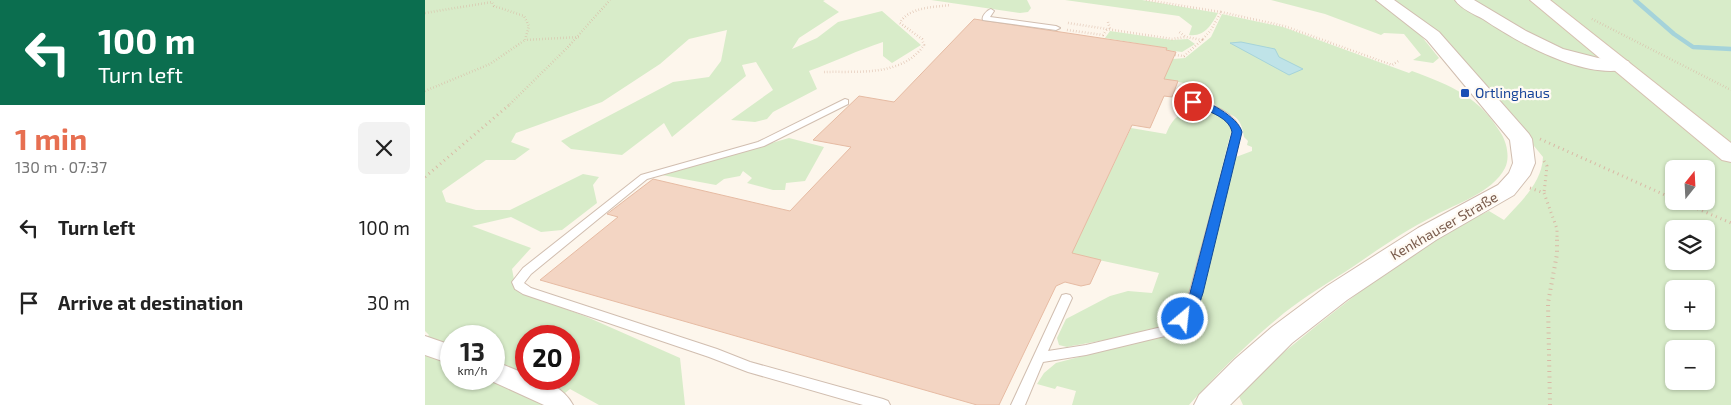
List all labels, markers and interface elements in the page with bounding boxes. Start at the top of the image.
text: 100 m [98,19,196,61]
icon: left [15,20,80,85]
text: Turn left [98,61,183,87]
pin [1172,81,1214,123]
place label: Ortlinghaus [1475,84,1550,101]
marker: Ortlinghaus [1459,87,1471,99]
icon: arrive [1179,88,1207,116]
text: 1 min [15,120,87,156]
button: close [358,122,410,174]
text: 130 m · 07:37 [15,157,107,176]
north arrow [1665,160,1715,210]
map controls [1665,160,1715,390]
street label: Kenkhauser Straße [1387,188,1500,263]
icon: left [15,214,43,242]
text: Turn left [58,216,135,239]
text: 100 m [359,216,410,239]
button: layers [1665,220,1715,270]
button: + [1665,280,1715,330]
icon: arrive [15,289,43,317]
text: Arrive at destination [58,291,243,314]
text: 30 m [367,291,410,314]
position arrow [1156,292,1208,344]
speed limit sign: 20 [515,325,580,390]
text: 13 [460,336,485,366]
button: − [1665,340,1715,390]
text: km/h [458,363,487,377]

